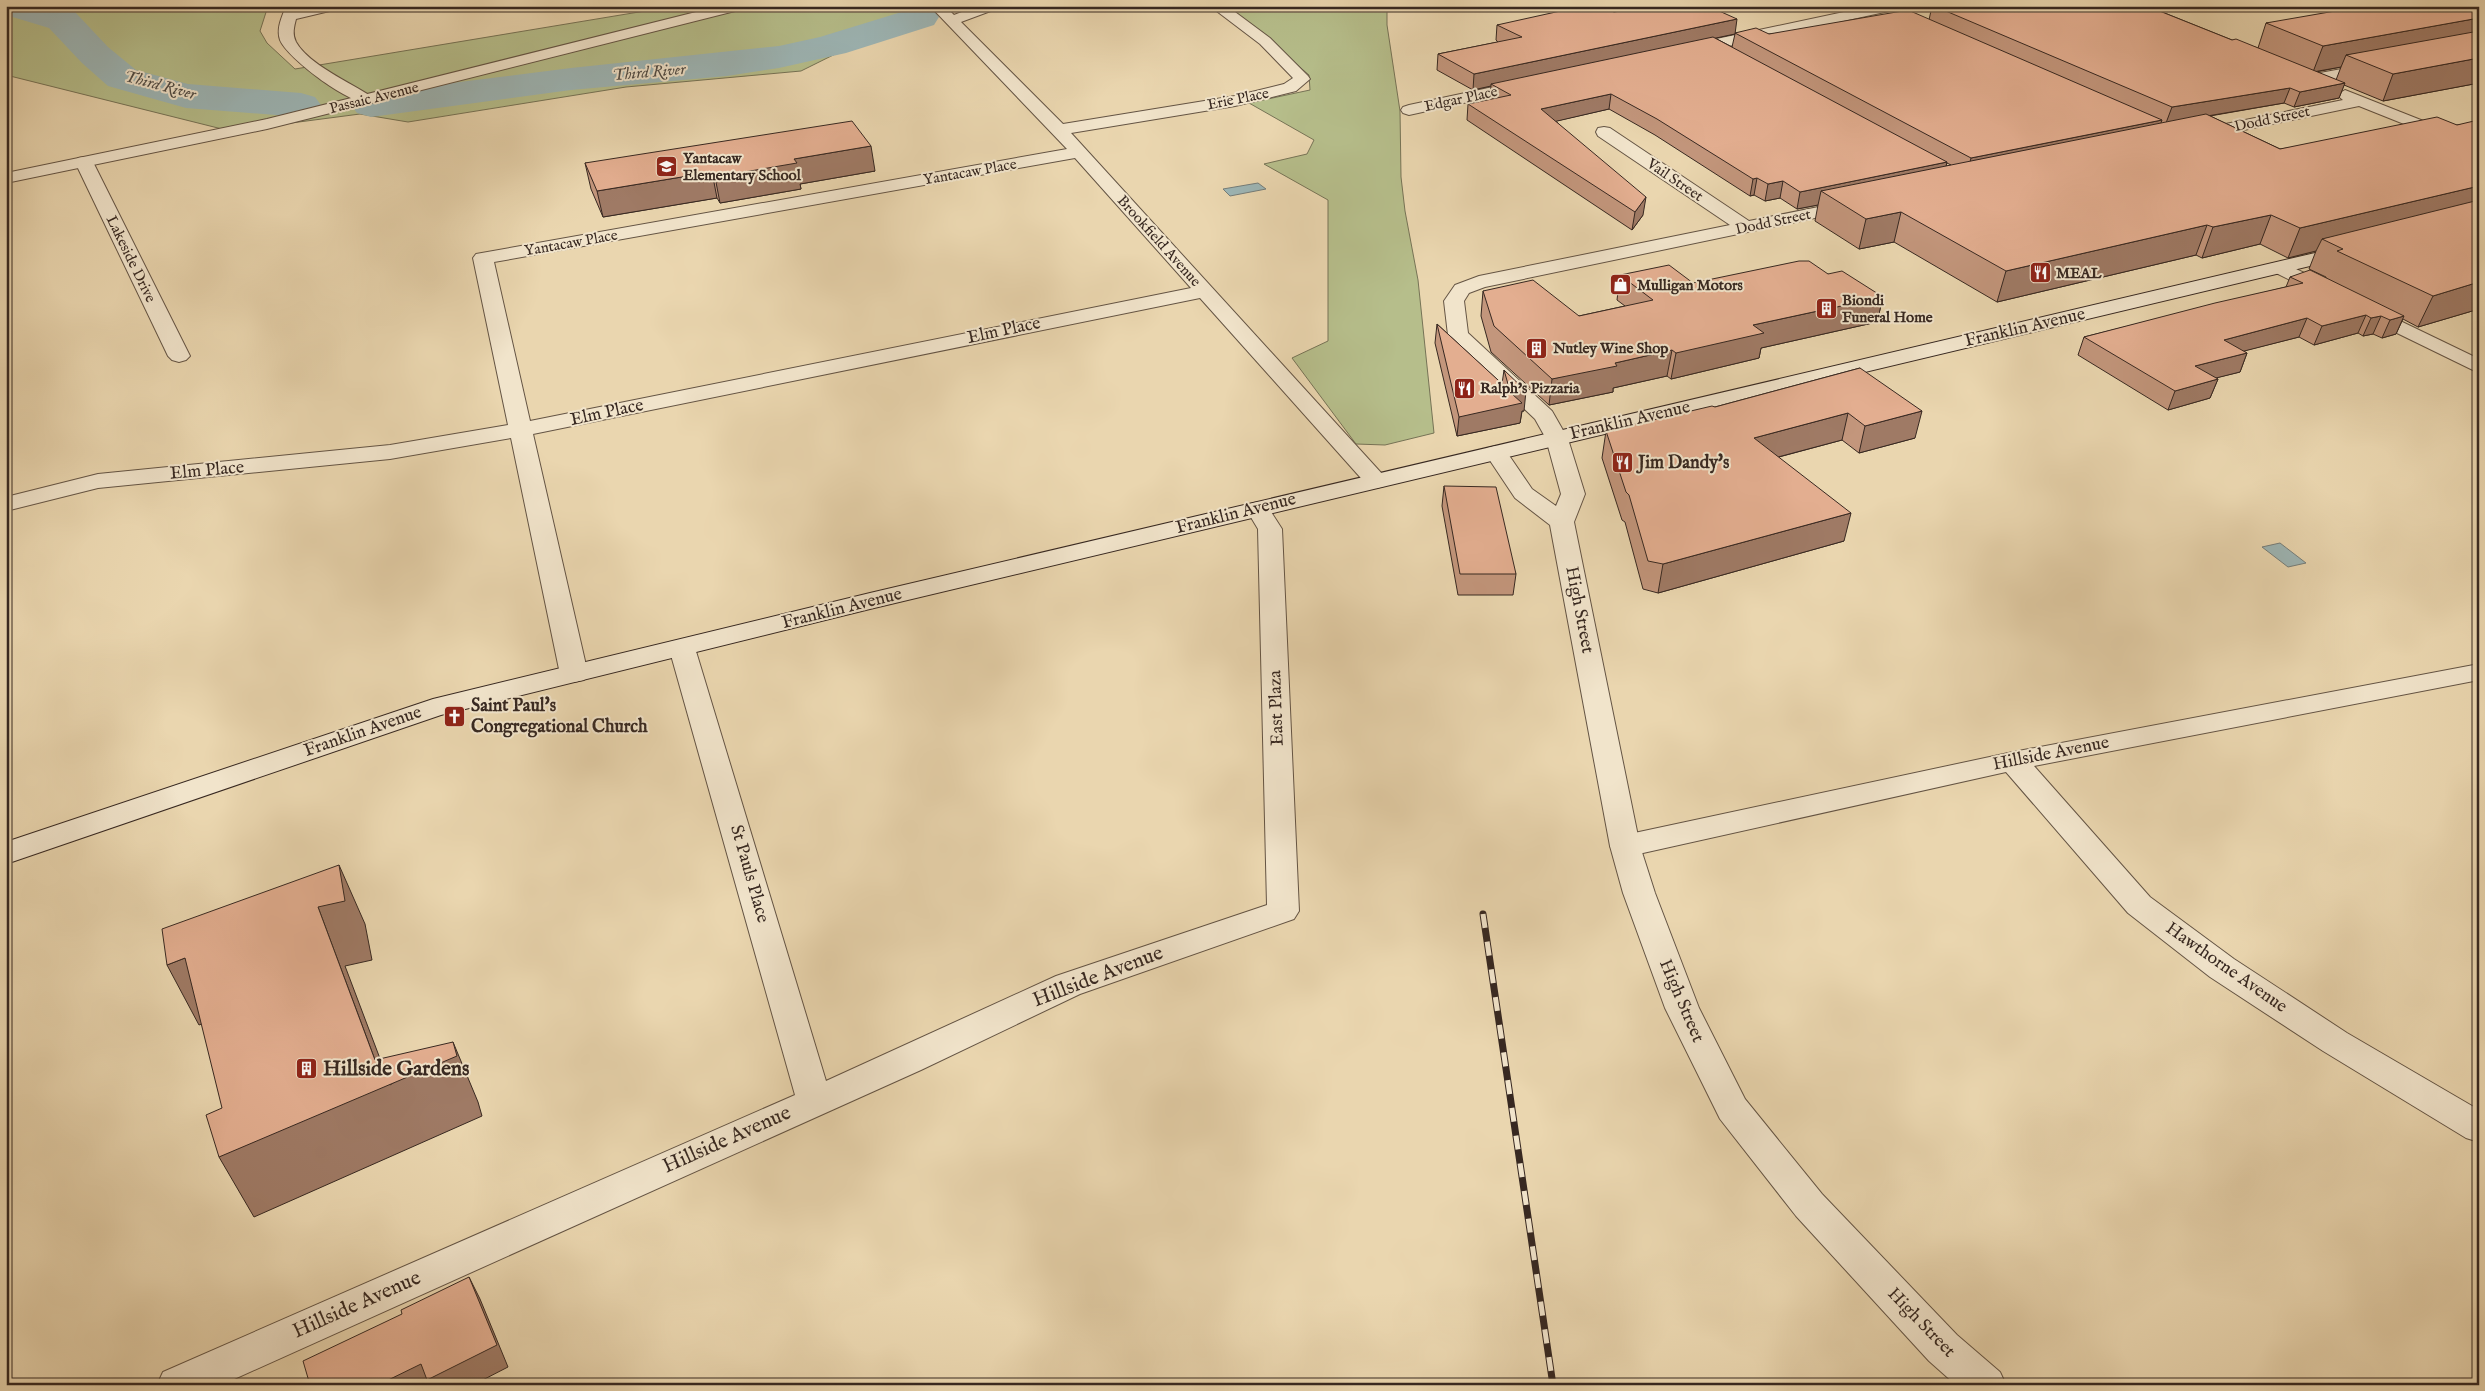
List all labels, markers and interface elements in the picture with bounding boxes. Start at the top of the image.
water label: Third River [612,60,688,86]
water label: Third River [122,67,199,106]
street label: Passaic Avenue [327,78,421,118]
street label: Edgar Place [1423,82,1499,116]
street label: Erie Place [1205,84,1271,114]
street label: Dodd Street [2233,102,2311,136]
place label: Yantacaw Elementary School [683,149,802,185]
street label: Yantacaw Place [922,154,1018,190]
street label: Vail Street [1642,154,1707,206]
school or university icon: Yantacaw Elementary School [655,155,679,179]
street label: Brookfield Avenue [1113,191,1205,291]
street label: Dodd Street [1734,205,1812,239]
street label: Lakeside Drive [102,212,160,306]
street label: Yantacaw Place [523,225,619,261]
restaurant icon: MEAL [2028,261,2052,285]
place label: MEAL [2056,264,2102,283]
shop icon: Mulligan Motors [1609,273,1633,297]
place label: Mulligan Motors [1637,276,1744,295]
place label: Biondi Funeral Home [1842,291,1933,327]
building icon: Biondi Funeral Home [1814,297,1838,321]
street label: Franklin Avenue [1962,303,2088,353]
street label: Elm Place [965,312,1043,350]
building icon: Nutley Wine Shop [1525,336,1549,360]
place label: Nutley Wine Shop [1552,339,1668,358]
restaurant icon: Ralph's Pizzaria [1452,376,1476,400]
place label: Ralph's Pizzaria [1480,379,1580,398]
street label: Elm Place [568,394,646,432]
street label: Franklin Avenue [1567,396,1693,446]
restaurant icon: Jim Dandy's [1610,451,1634,475]
place label: Jim Dandy's [1636,452,1730,475]
street label: Elm Place [169,456,245,486]
street label: Franklin Avenue [1174,488,1298,540]
street label: High Street [1559,564,1599,656]
street label: Franklin Avenue [780,583,904,635]
street label: East Plaza [1264,669,1290,746]
place label: Saint Paul's Congregational Church [471,695,648,739]
street label: Franklin Avenue [301,701,425,763]
church icon: Saint Paul's Congregational Church [443,704,467,728]
street label: Hillside Avenue [1991,731,2111,777]
street label: St Pauls Place [724,822,774,926]
street label: Hawthorne Avenue [2161,917,2291,1019]
street label: Hillside Avenue [1029,940,1167,1014]
street label: High Street [1653,956,1709,1046]
place label: Hillside Gardens [323,1056,469,1083]
building icon: Hillside Gardens [295,1057,319,1081]
street label: Hillside Avenue [659,1100,796,1180]
street label: Hillside Avenue [289,1265,426,1345]
street label: High Street [1882,1283,1960,1363]

